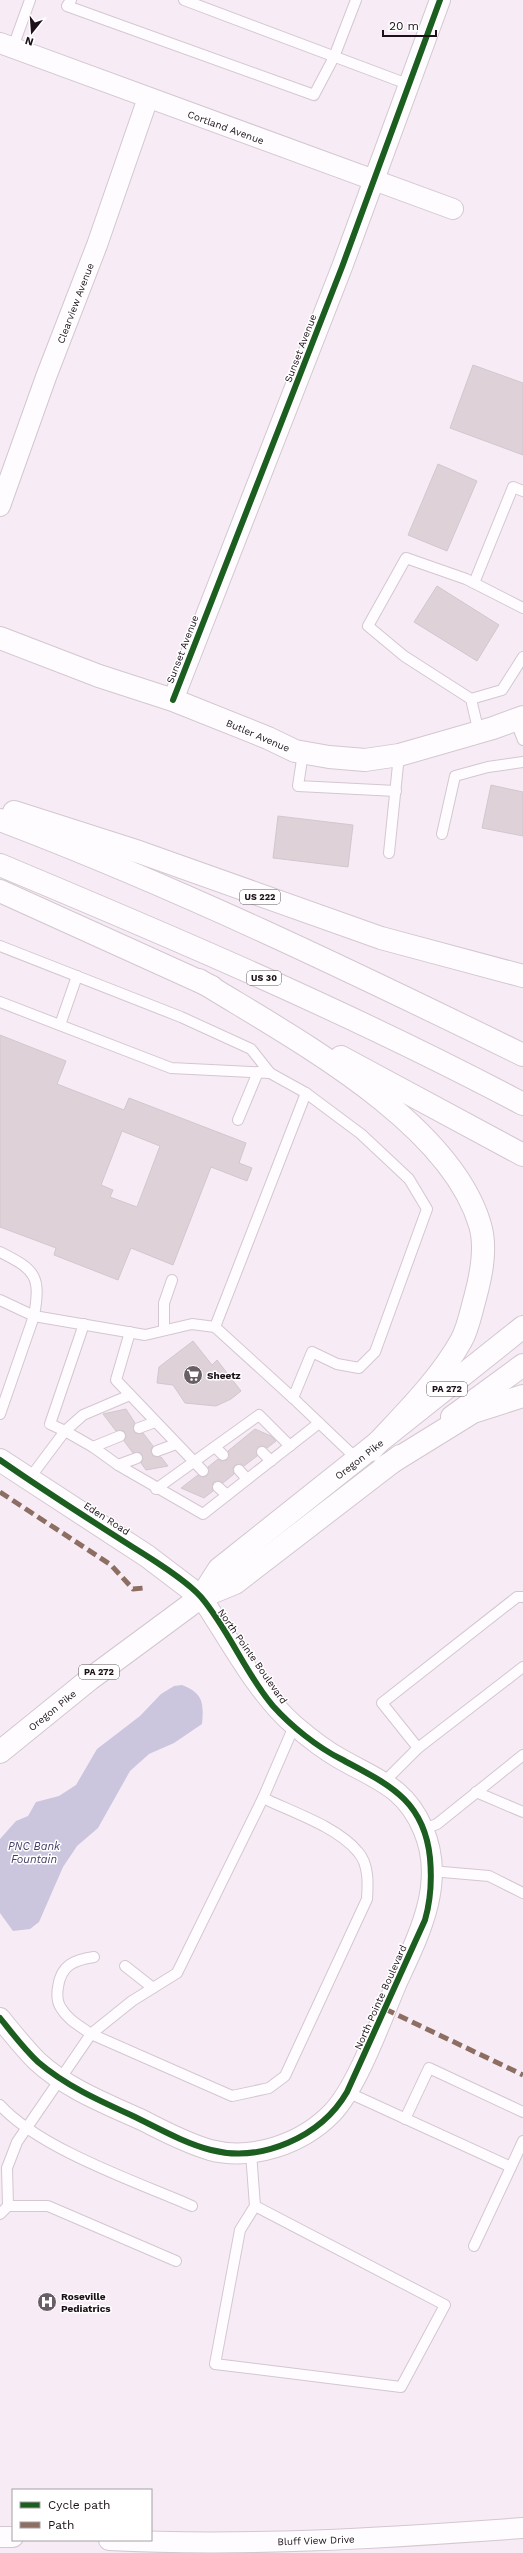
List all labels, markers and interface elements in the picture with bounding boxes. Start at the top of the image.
north arrow [12,12,52,52]
scale bar [383,12,436,38]
text: 20 m [389,19,419,33]
text: N [23,34,35,48]
street label: Cortland Avenue [186,109,266,146]
street label: Clearview Avenue [55,261,96,345]
street label: Sunset Avenue [282,312,319,384]
street label: Sunset Avenue [164,613,201,685]
street label: Butler Avenue [224,717,291,754]
road number: US 222 [240,890,280,904]
road number: US 30 [247,971,281,985]
supermarket icon: Sheetz [182,1364,204,1386]
place label: Sheetz [207,1370,241,1381]
road number: PA 272 [427,1382,467,1396]
street label: Oregon Pike [333,1437,386,1482]
street label: Eden Road [82,1500,132,1537]
street label: North Pointe Boulevard [216,1607,290,1706]
road number: PA 272 [79,1665,119,1679]
street label: Oregon Pike [26,1688,79,1733]
water label: PNC Bank Fountain [8,1840,61,1866]
street label: North Pointe Boulevard [352,1943,409,2051]
hospital icon: Roseville Pediatrics [36,2291,58,2313]
place label: Roseville Pediatrics [61,2291,111,2314]
legend [12,2489,152,2541]
text: Cycle path [48,2498,110,2512]
text: Path [48,2518,74,2532]
street label: Bluff View Drive [277,2534,355,2547]

